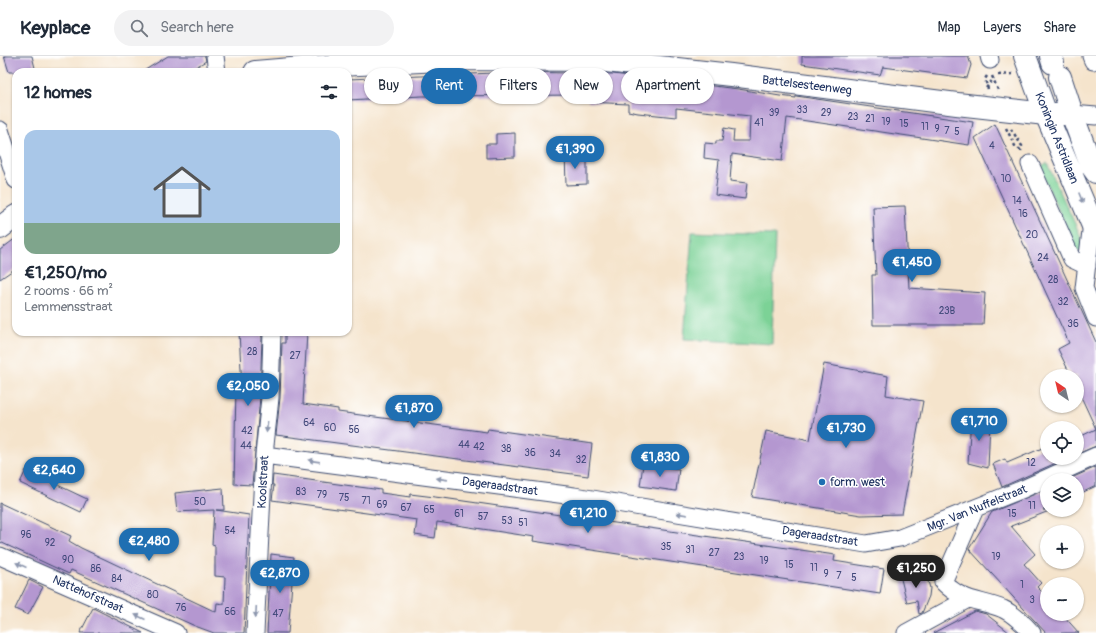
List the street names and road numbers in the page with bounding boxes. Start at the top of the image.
street label: Battelsesteenweg [761,73,853,98]
street label: Koningin Astridlaan [1031,90,1082,186]
street label: Koolstraat [255,455,272,509]
street label: Dageraadstraat [461,474,539,499]
street label: Mgr. Van Nuffelstraat [925,482,1029,535]
street label: Dageraadstraat [781,523,859,550]
street label: Nattehofstraat [50,572,126,617]

